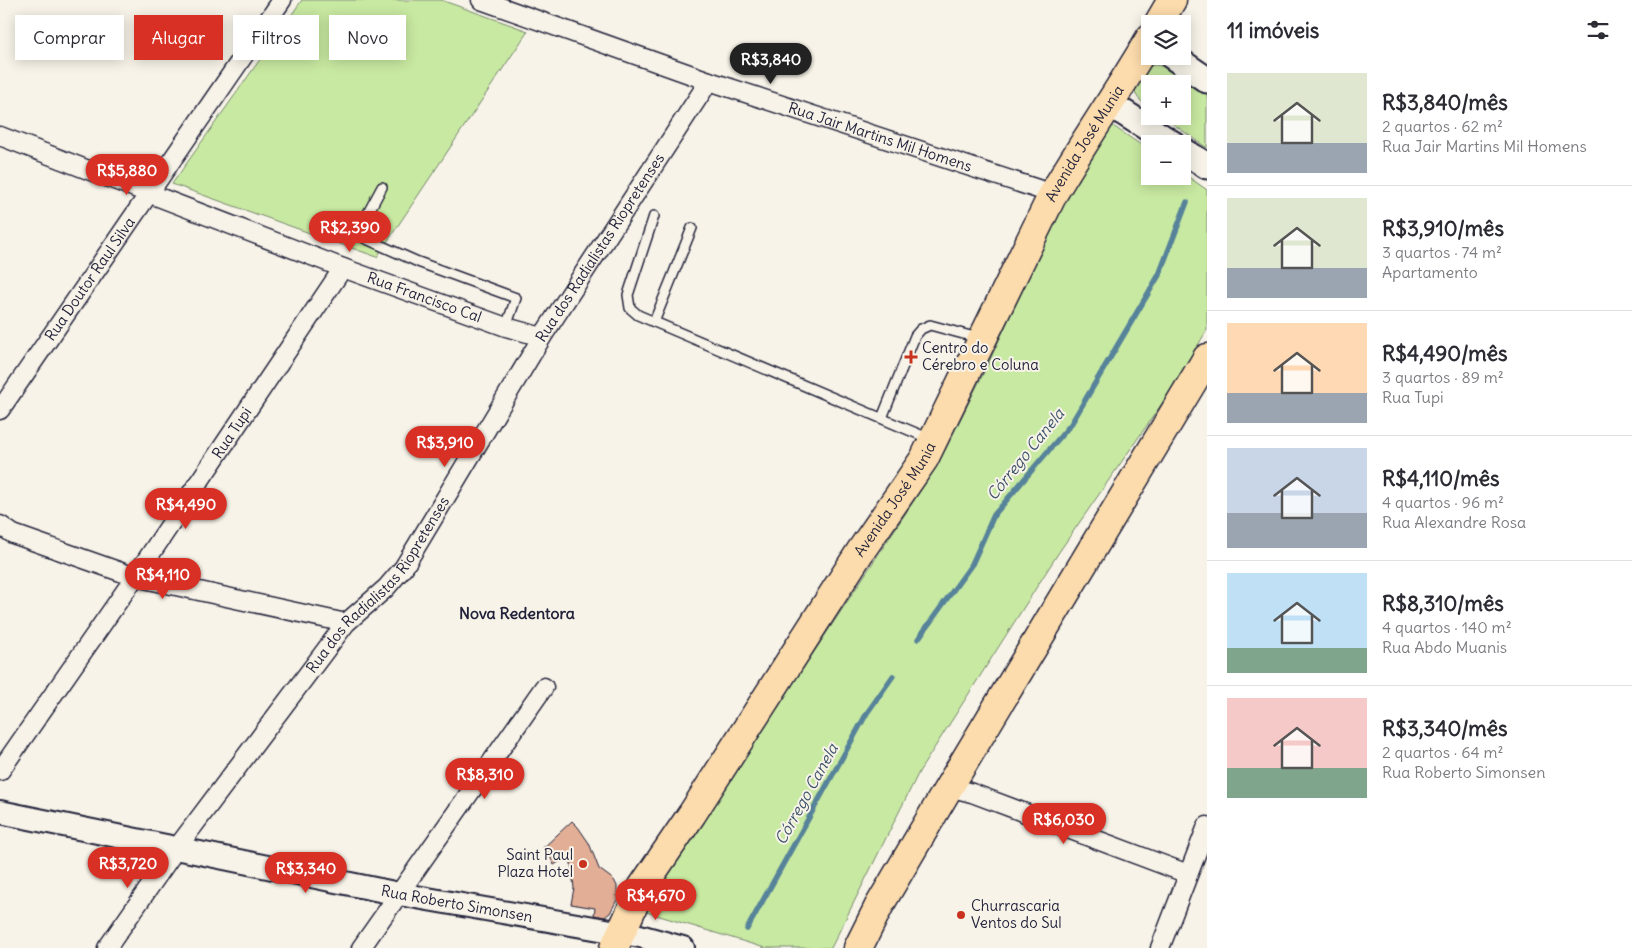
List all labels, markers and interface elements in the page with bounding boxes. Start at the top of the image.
chip: Comprar [15,15,124,60]
chip: Alugar [134,15,223,60]
chip: Filtros [233,15,319,60]
chip: Novo [329,15,406,60]
map controls [1141,15,1191,185]
button: layers [1141,15,1191,65]
icon: filters [1584,16,1612,44]
text: 11 imóveis [1227,17,1319,44]
pin: R$3,840 [725,42,817,85]
text: R$3,840 [741,49,801,69]
button: + [1141,75,1191,125]
street label: Avenida José Munia [1041,81,1128,205]
text: R$3,840/mês [1382,89,1508,116]
icon: home [1267,93,1327,153]
street label: Rua Jair Martins Mil Homens [786,98,975,176]
text: 2 quartos · 62 m² [1382,116,1503,136]
button: − [1141,135,1191,185]
text: Rua Jair Martins Mil Homens [1382,136,1587,156]
street label: Rua dos Radialistas Riopretenses [531,149,668,345]
pin: R$5,880 [81,154,173,196]
text: R$5,880 [97,160,157,180]
pin: R$2,390 [304,210,396,253]
street label: Rua Doutor Raul Silva [41,213,139,344]
text: R$3,910/mês [1382,215,1504,242]
text: R$2,390 [320,217,380,237]
icon: home [1267,218,1327,278]
text: 3 quartos · 74 m² [1382,242,1502,262]
text: Apartamento [1382,262,1478,282]
street label: Rua Francisco Cal [365,268,484,326]
place label: Centro do Cérebro e Coluna [922,338,1039,374]
text: R$4,490/mês [1382,340,1508,367]
icon: home [1267,343,1327,403]
marker: Centro do Cérebro e Coluna [904,350,918,364]
text: 3 quartos · 89 m² [1382,367,1504,387]
text: Rua Tupi [1382,387,1444,407]
street label: Rua Tupi [208,403,256,462]
water label: Córrego Canela [982,403,1069,504]
pin: R$3,910 [399,426,491,468]
text: R$3,910 [416,432,474,452]
street label: Avenida José Munia [850,439,940,560]
text: R$4,110/mês [1382,465,1500,492]
icon: home [1267,468,1327,528]
pin: R$4,490 [140,488,232,530]
text: 4 quartos · 96 m² [1382,492,1504,512]
street label: Rua dos Radialistas Riopretenses [302,493,453,677]
text: R$4,490 [156,494,216,514]
text: Rua Alexandre Rosa [1382,512,1526,532]
pin: R$4,110 [117,558,209,600]
text: R$4,110 [136,564,190,584]
text: R$8,310/mês [1382,590,1504,617]
icon: home [1267,593,1327,653]
district label: Nova Redentora [459,603,575,623]
text: 4 quartos · 140 m² [1382,617,1512,637]
text: Rua Abdo Muanis [1382,637,1507,657]
text: R$3,340/mês [1382,715,1508,742]
icon: home [1267,718,1327,778]
water label: Córrego Canela [770,739,842,848]
text: 2 quartos · 64 m² [1382,742,1504,762]
pin: R$8,310 [439,758,531,800]
text: Rua Roberto Simonsen [1382,762,1545,782]
text: R$8,310 [456,764,514,784]
pin: R$6,030 [1018,802,1110,845]
text: R$6,030 [1033,809,1095,829]
place label: Saint Paul Plaza Hotel [497,845,573,881]
pin: R$3,720 [82,846,174,889]
pin: R$3,340 [260,852,352,894]
text: R$3,720 [99,853,157,873]
text: R$3,340 [276,858,336,878]
marker: Saint Paul Plaza Hotel [577,858,589,870]
pin: R$4,670 [610,878,702,921]
street label: Rua Roberto Simonsen [380,881,534,926]
text: R$4,670 [626,885,686,905]
place label: Churrascaria Ventos do Sul [971,896,1062,932]
marker: Churrascaria Ventos do Sul [955,909,967,921]

